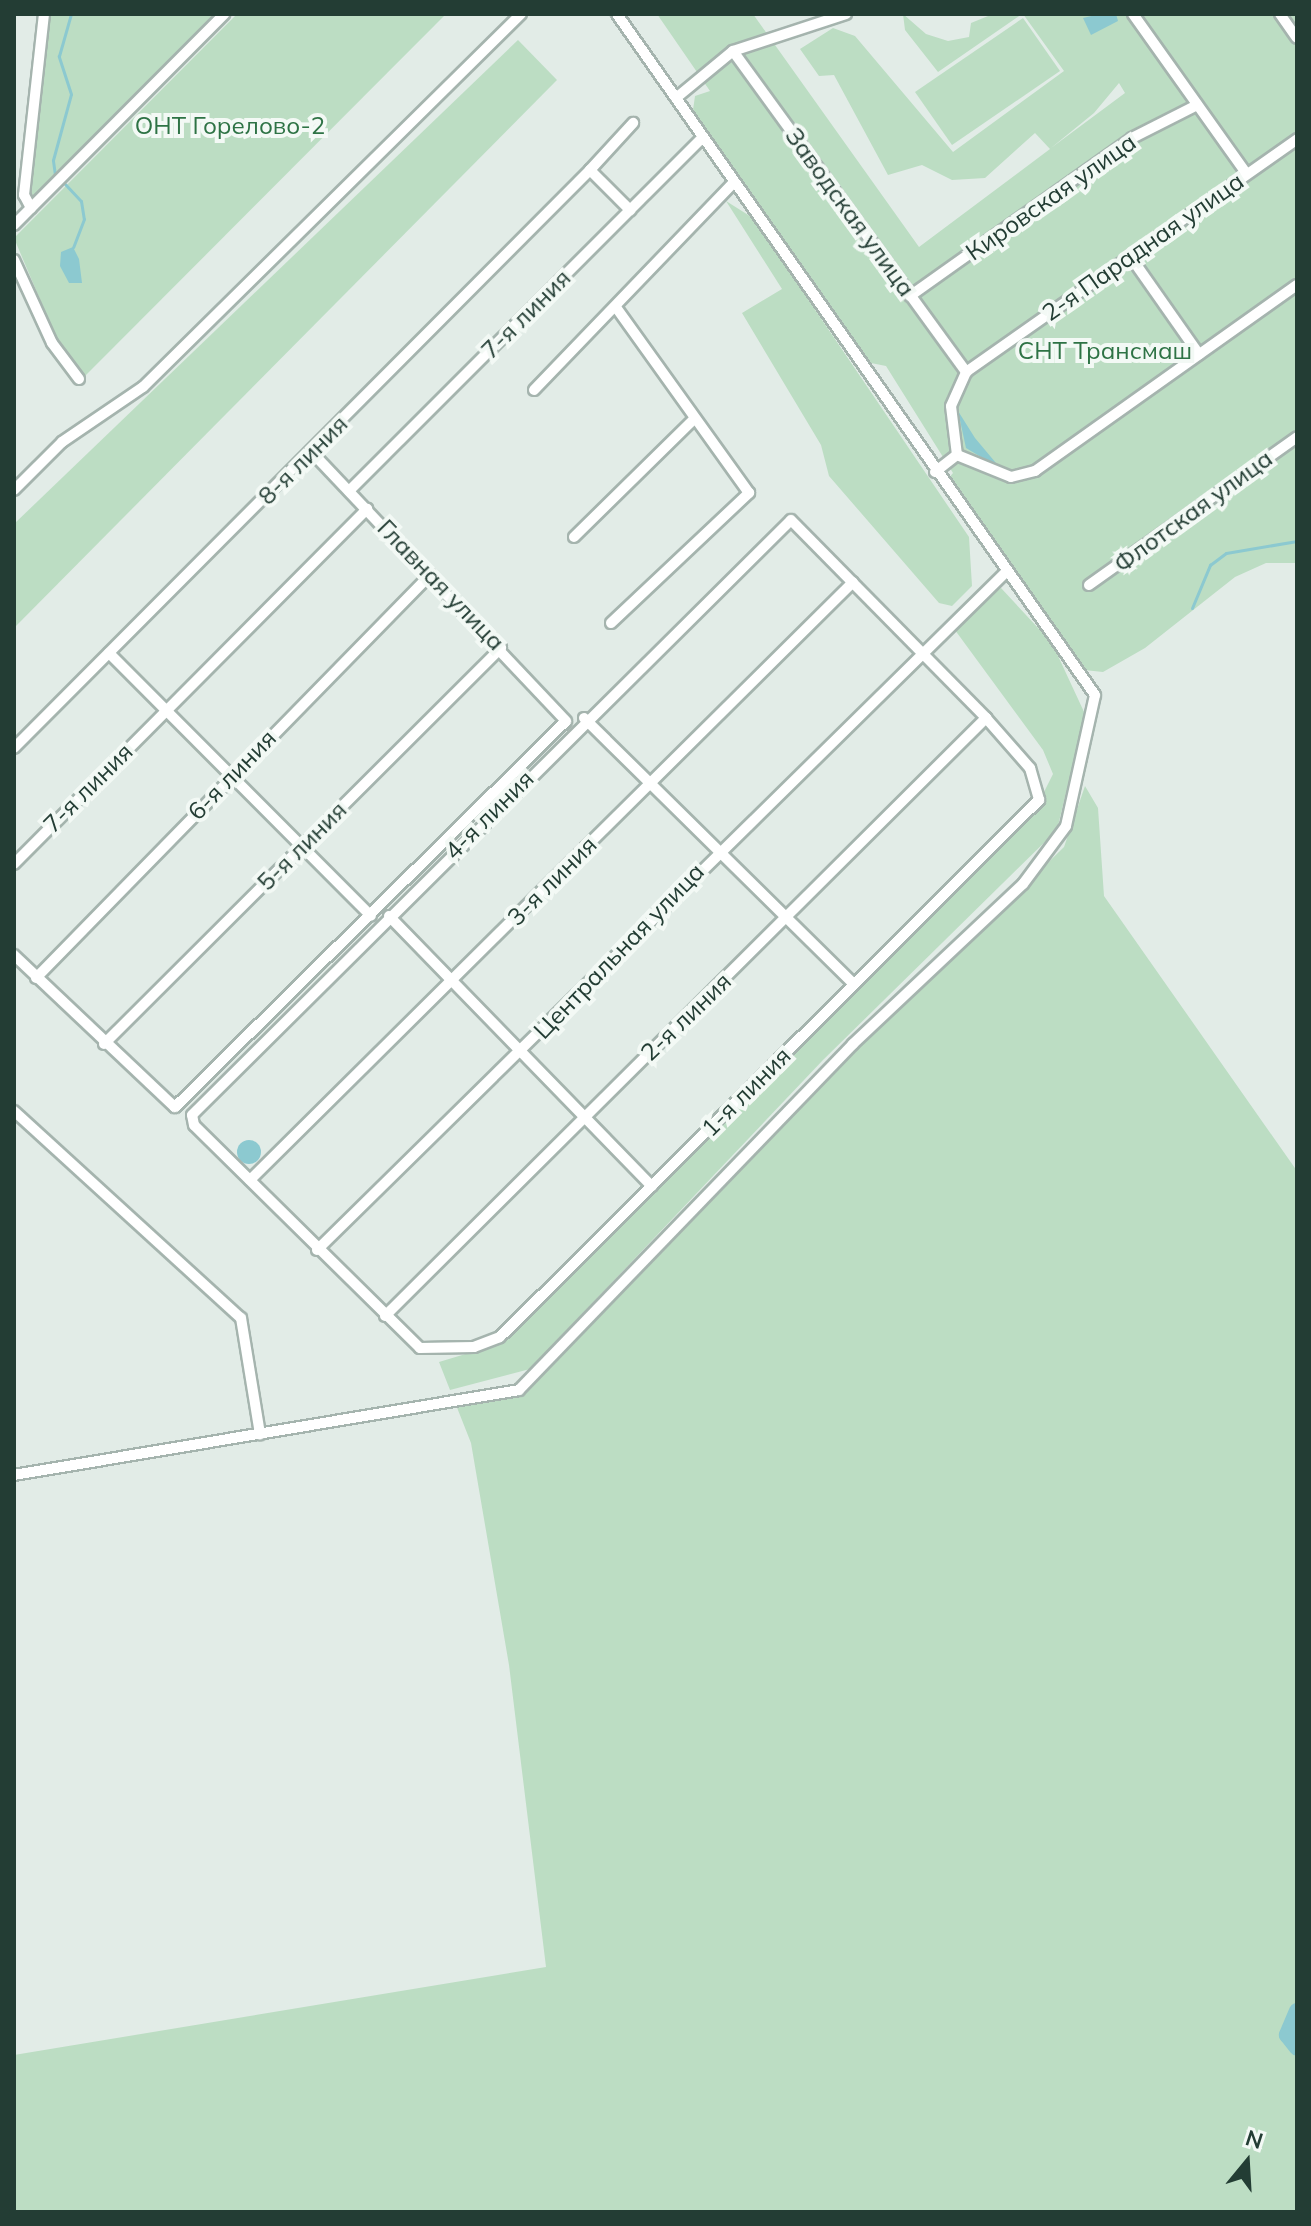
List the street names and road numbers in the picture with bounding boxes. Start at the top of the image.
street label: Заводская улица [779,122,921,302]
street label: Кировская улица [960,128,1142,266]
street label: 2-я Парадная улица [1037,167,1249,327]
street label: 7-я линия [475,263,577,365]
street label: 8-я линия [252,409,354,511]
street label: Флотская улица [1108,444,1278,578]
street label: Главная улица [371,514,511,656]
street label: 6-я линия [182,724,282,826]
street label: 7-я линия [37,737,139,839]
street label: 4-я линия [438,764,540,866]
street label: 5-я линия [251,795,353,897]
street label: 3-я линия [501,830,603,932]
street label: Центральная улица [528,857,710,1045]
street label: 2-я линия [635,967,737,1067]
street label: 1-я линия [695,1041,797,1143]

